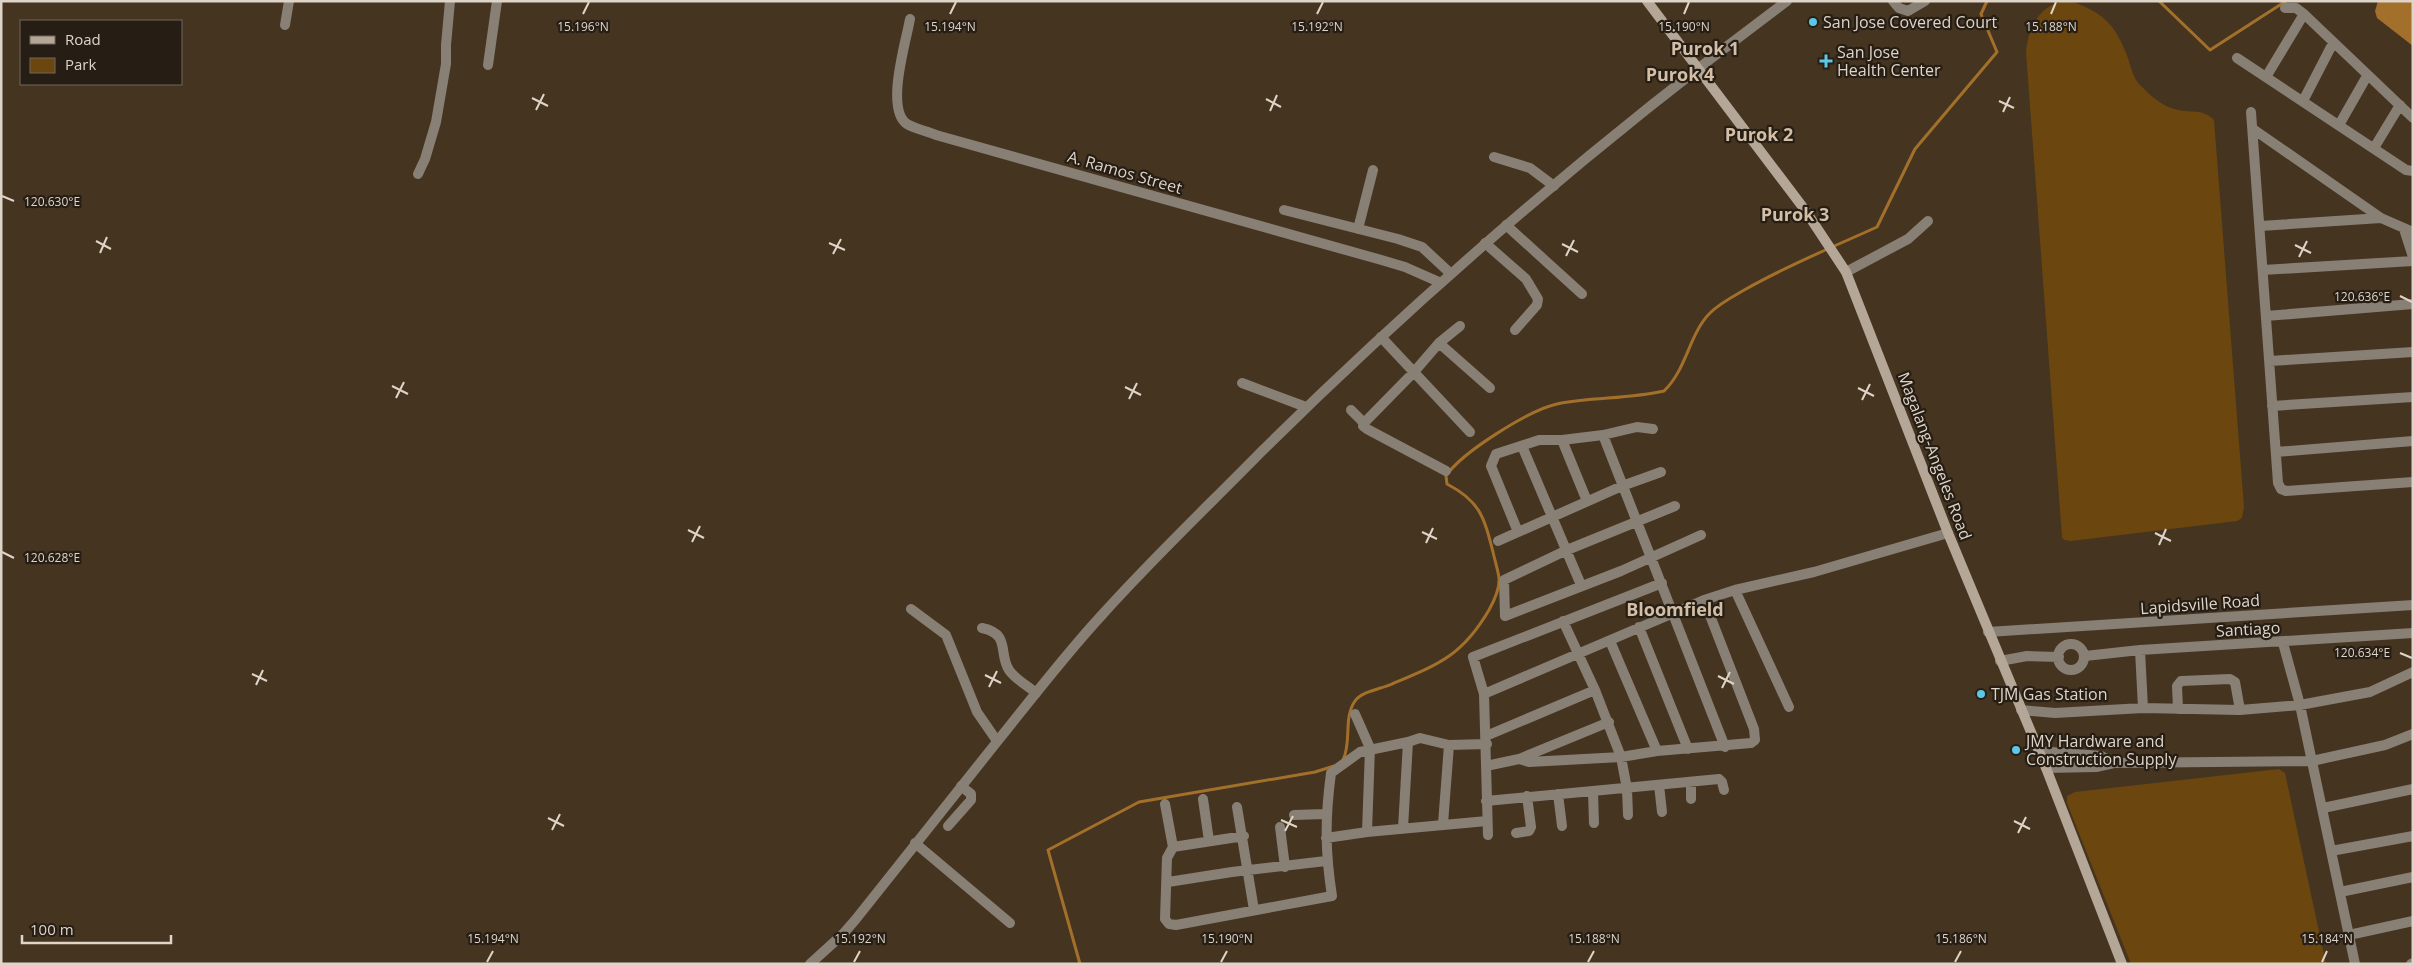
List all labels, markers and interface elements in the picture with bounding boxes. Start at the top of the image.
place label: San Jose Covered Court [1823,11,1998,33]
marker: San Jose Covered Court [1807,16,1819,28]
text: 15.196°N [557,18,609,35]
text: 15.194°N [924,18,976,35]
text: 15.192°N [1291,18,1343,35]
text: 15.190°N [1658,18,1710,35]
text: 15.188°N [2025,18,2077,35]
legend [20,20,182,85]
text: Road [65,29,101,49]
district label: Purok 1 [1671,36,1739,60]
place label: San Jose Health Center [1837,41,1941,81]
text: Park [65,54,96,74]
marker: San Jose Health Center [1819,54,1833,68]
district label: Purok 4 [1646,62,1714,86]
district label: Purok 2 [1725,122,1793,146]
street label: A. Ramos Street [1065,145,1185,199]
text: 120.630°E [24,193,80,210]
district label: Purok 3 [1761,202,1829,226]
text: 120.636°E [2334,288,2390,305]
street label: Magalang-Angeles Road [1893,369,1977,543]
text: 120.628°E [24,549,80,566]
street label: Lapidsville Road [2139,589,2261,619]
district label: Bloomfield [1626,597,1724,621]
street label: Santiago [2215,616,2281,642]
text: 120.634°E [2334,644,2390,661]
place label: TJM Gas Station [1991,683,2108,705]
marker: TJM Gas Station [1975,688,1987,700]
place label: JMY Hardware and Construction Supply [2024,730,2177,770]
marker: JMY Hardware and Construction Supply [2010,744,2022,756]
scale bar [22,912,171,944]
text: 100 m [30,919,74,939]
text: 15.194°N [467,930,519,947]
text: 15.192°N [834,930,886,947]
text: 15.190°N [1201,930,1253,947]
text: 15.188°N [1568,930,1620,947]
text: 15.186°N [1935,930,1987,947]
text: 15.184°N [2301,930,2353,947]

